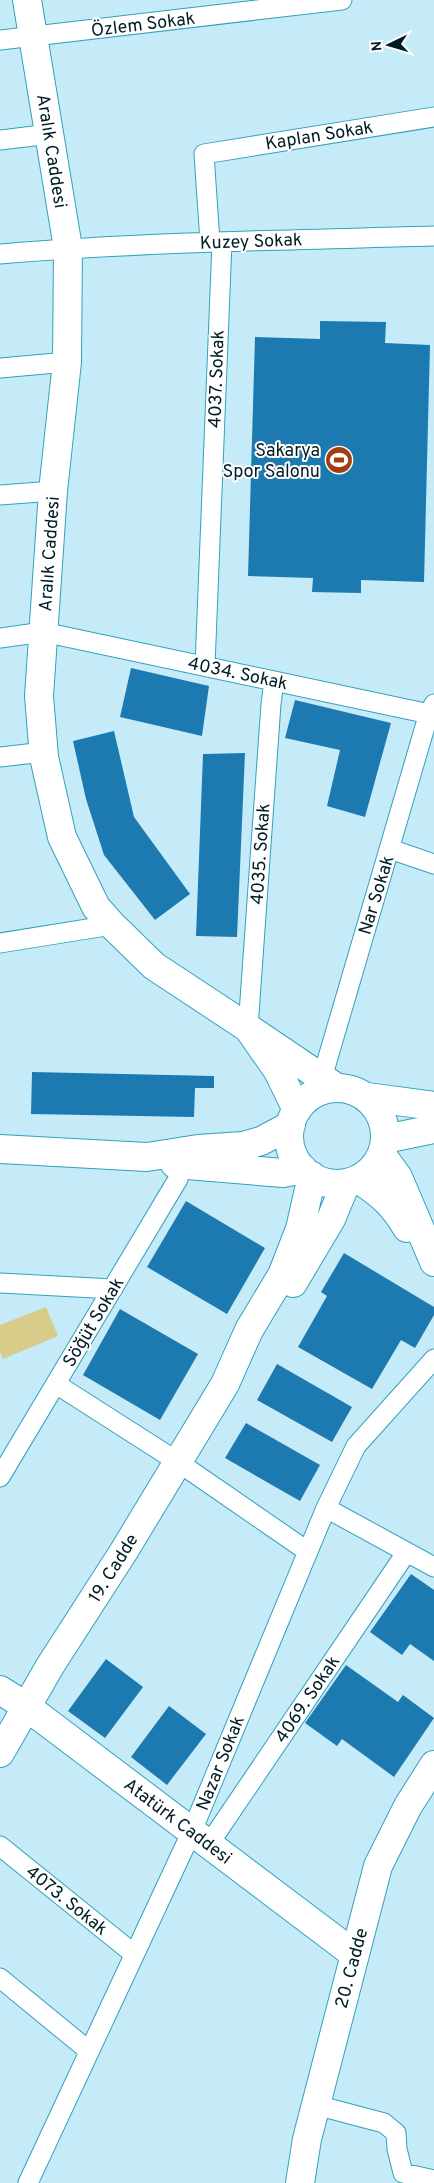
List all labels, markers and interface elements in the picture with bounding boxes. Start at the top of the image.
street label: Özlem Sokak [90,6,196,43]
north arrow [364,20,414,70]
text: N [369,40,386,52]
street label: Aralık Caddesi [30,92,71,210]
street label: Kaplan Sokak [264,117,375,156]
street label: Kuzey Sokak [199,229,303,256]
street label: 4037. Sokak [204,330,231,428]
place label: Sakarya Spor Salonu [222,440,320,484]
sports icon: Sakarya Spor Salonu [324,445,354,475]
street label: Aralık Caddesi [35,496,66,613]
street label: 4034. Sokak [186,653,290,696]
street label: 4035. Sokak [246,803,277,906]
street label: Nar Sokak [354,853,400,938]
street label: Söğüt Sokak [58,1274,130,1372]
street label: 19. Cadde [84,1530,144,1608]
street label: 4069. Sokak [271,1652,346,1748]
street label: Nazar Sokak [192,1713,251,1814]
street label: Atatürk Caddesi [118,1774,236,1870]
street label: 4073. Sokak [20,1861,112,1941]
street label: 20. Cadde [331,1926,374,2011]

